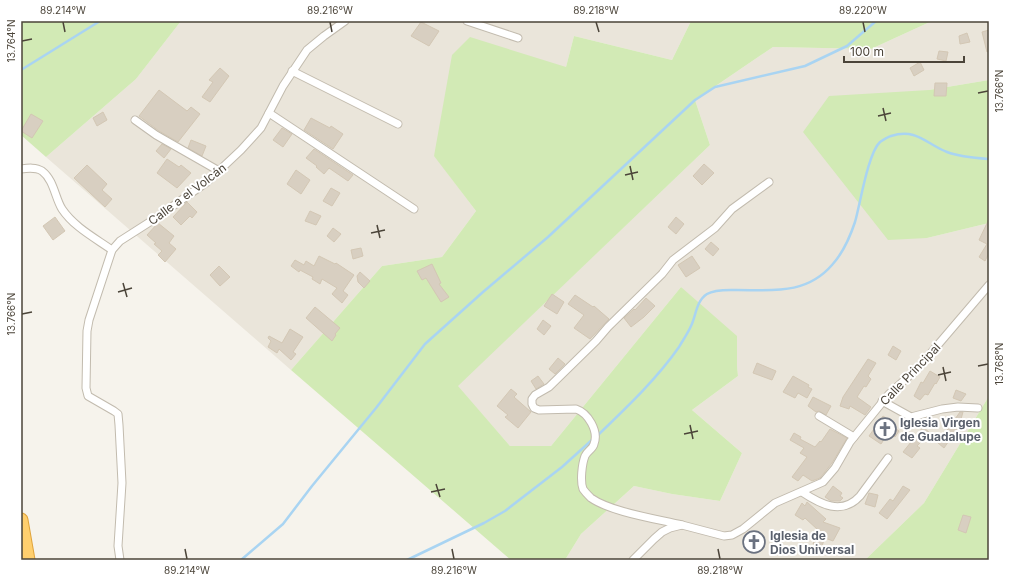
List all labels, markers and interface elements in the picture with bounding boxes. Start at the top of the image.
text: 89.214°W [40,4,86,16]
text: 89.216°W [307,4,353,16]
text: 89.218°W [573,4,619,16]
text: 89.220°W [839,4,887,16]
text: 13.764°N [5,20,17,62]
scale bar [844,38,964,64]
text: 100 m [850,44,884,59]
text: 13.766°N [993,70,1005,112]
street label: Calle a el Volcán [145,160,229,228]
text: 13.766°N [5,293,17,335]
street label: Calle Principal [876,340,944,408]
text: 13.768°N [993,343,1005,385]
place label: Iglesia Virgen de Guadalupe [900,415,981,444]
church icon: Iglesia Virgen de Guadalupe [872,416,898,442]
place label: Iglesia de Dios Universal [770,528,854,557]
church icon: Iglesia de Dios Universal [741,529,767,555]
text: 89.214°W [164,564,210,576]
text: 89.216°W [431,564,477,576]
text: 89.218°W [697,564,743,576]

